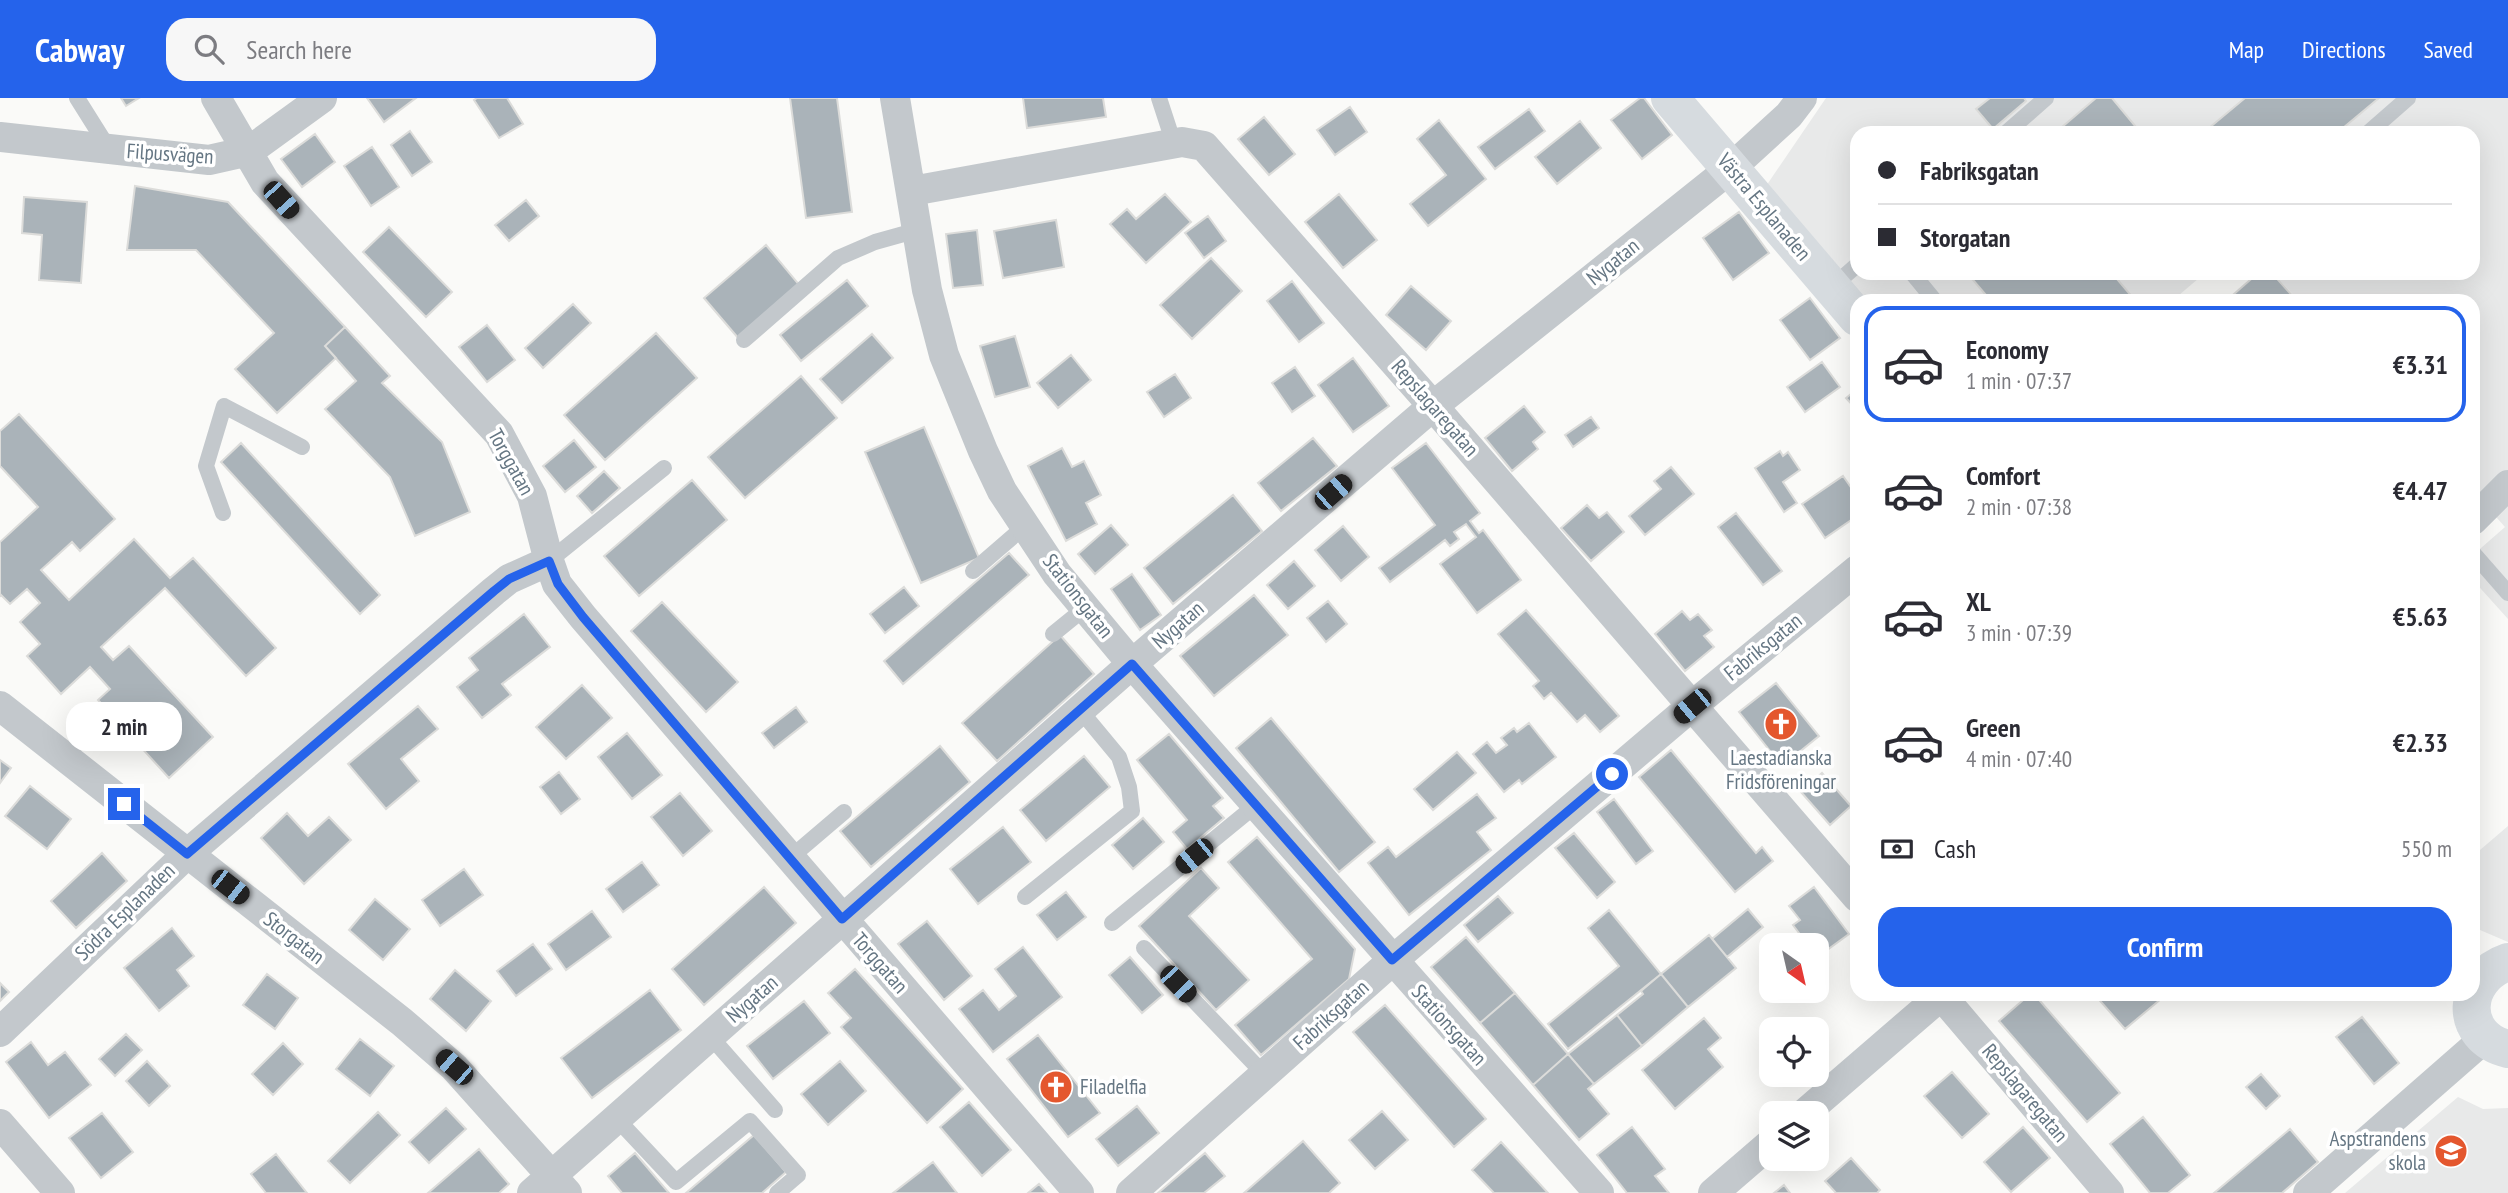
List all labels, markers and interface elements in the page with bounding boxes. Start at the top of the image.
search box [166,18,656,81]
text: Cabway [35,28,124,71]
icon: search [190,30,228,68]
text: Search here [246,33,352,66]
text: Map [2229,34,2264,65]
text: Directions [2302,34,2386,65]
text: Saved [2424,34,2473,65]
street label: Filpusvägen [126,137,214,170]
street label: Västra Esplanaden [1711,147,1817,266]
text: Fabriksgatan [1920,154,2039,187]
car [260,177,303,223]
text: Storgatan [1920,221,2010,254]
street label: Nygatan [1581,232,1645,291]
icon: car [1882,333,1945,396]
text: Economy [1966,333,2048,366]
text: €3.31 [2393,348,2448,381]
street label: Repslagaregatan [1386,354,1485,462]
text: 1 min · 07:37 [1966,366,2072,395]
street label: Torggatan [482,424,541,500]
icon: car [1882,459,1945,522]
text: Comfort [1966,459,2040,492]
car [1311,470,1356,514]
text: €4.47 [2393,474,2448,507]
text: 2 min · 07:38 [1966,492,2072,521]
street label: Stationsgatan [1037,548,1120,643]
icon: car [1882,585,1945,648]
text: XL [1966,585,1991,618]
street label: Nygatan [1146,595,1209,655]
text: €5.63 [2393,600,2448,633]
street label: Fabriksgatan [1718,607,1807,686]
text: 3 min · 07:39 [1966,618,2072,647]
car [1670,684,1715,728]
callout: 2 min [66,702,182,752]
church icon: Laestadianska Fridsföreningar [1762,705,1800,743]
icon: car [1882,711,1945,774]
text: Green [1966,711,2021,744]
text: 2 min [101,712,147,741]
text: €2.33 [2393,726,2448,759]
place label: Laestadianska Fridsföreningar [1726,744,1836,795]
text: 4 min · 07:40 [1966,744,2072,773]
route start [1596,758,1628,790]
route end [108,788,140,820]
icon: cash [1878,830,1916,868]
text: Cash [1934,832,1976,865]
text: 550 m [2401,834,2452,863]
car [1172,835,1217,877]
street label: Södra Esplanaden [69,857,180,966]
car [207,866,254,908]
street label: Storgatan [258,905,330,970]
button: Confirm [1878,907,2452,987]
street label: Torggatan [847,927,914,999]
north arrow [1759,933,1829,1003]
map controls [1759,933,1829,1171]
car [1156,962,1201,1006]
street label: Nygatan [720,969,783,1029]
street label: Fabriksgatan [1287,974,1374,1056]
street label: Stationsgatan [1406,979,1493,1071]
button: locate [1759,1017,1829,1087]
street label: Repslagaregatan [1976,1038,2074,1147]
car [432,1045,477,1089]
church icon: Filadelfia [1037,1068,1075,1106]
place label: Filadelfia [1080,1073,1147,1100]
button: layers [1759,1101,1829,1171]
place label: Aspstrandens skola [2330,1125,2426,1176]
school or university icon: Aspstrandens skola [2432,1132,2470,1170]

